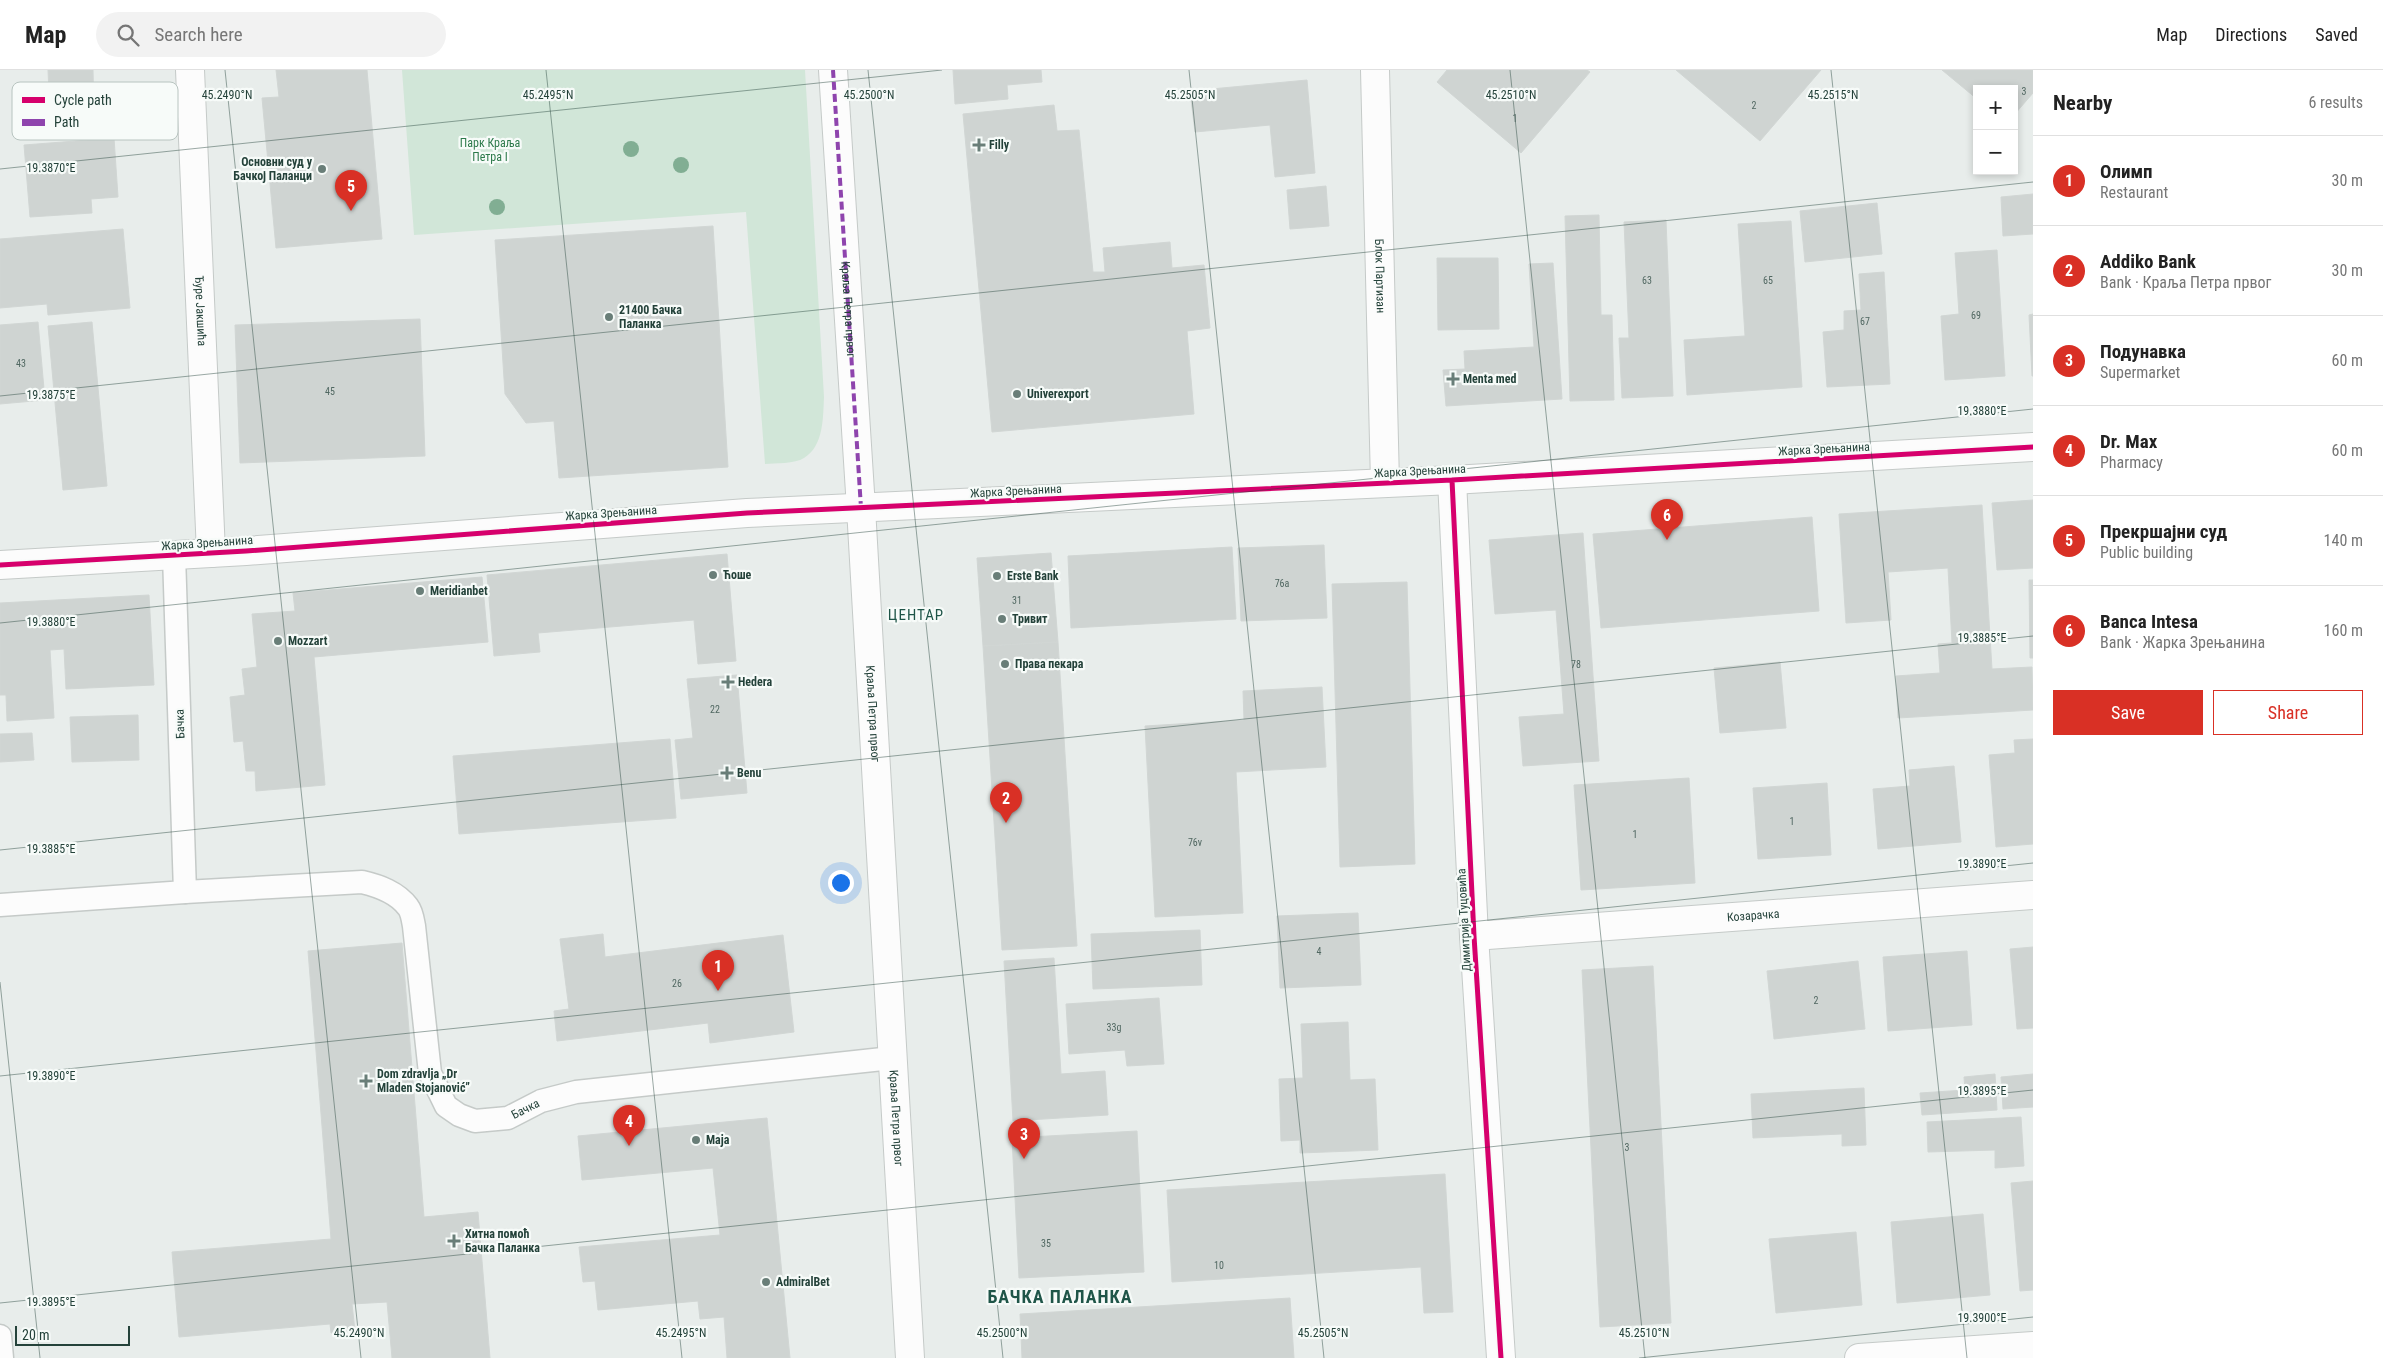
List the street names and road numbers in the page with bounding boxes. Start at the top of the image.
street label: Блок Партизан [1372,239,1388,313]
street label: Краља Петра првог [838,261,858,359]
street label: Ђуре Јакшића [192,275,209,347]
street label: Жарка Зрењанина [1778,440,1871,458]
street label: Жарка Зрењанина [1374,462,1467,480]
street label: Жарка Зрењанина [970,482,1063,500]
street label: Жарка Зрењанина [565,503,658,523]
street label: Жарка Зрењанина [161,533,254,553]
street label: Краља Петра првог [863,665,883,763]
street label: Бачка [172,709,188,739]
street label: Димитрија Туцовића [1454,868,1474,972]
street label: Козарачка [1726,907,1780,924]
street label: Краља Петра првог [886,1069,906,1167]
street label: Бачка [509,1096,542,1122]

